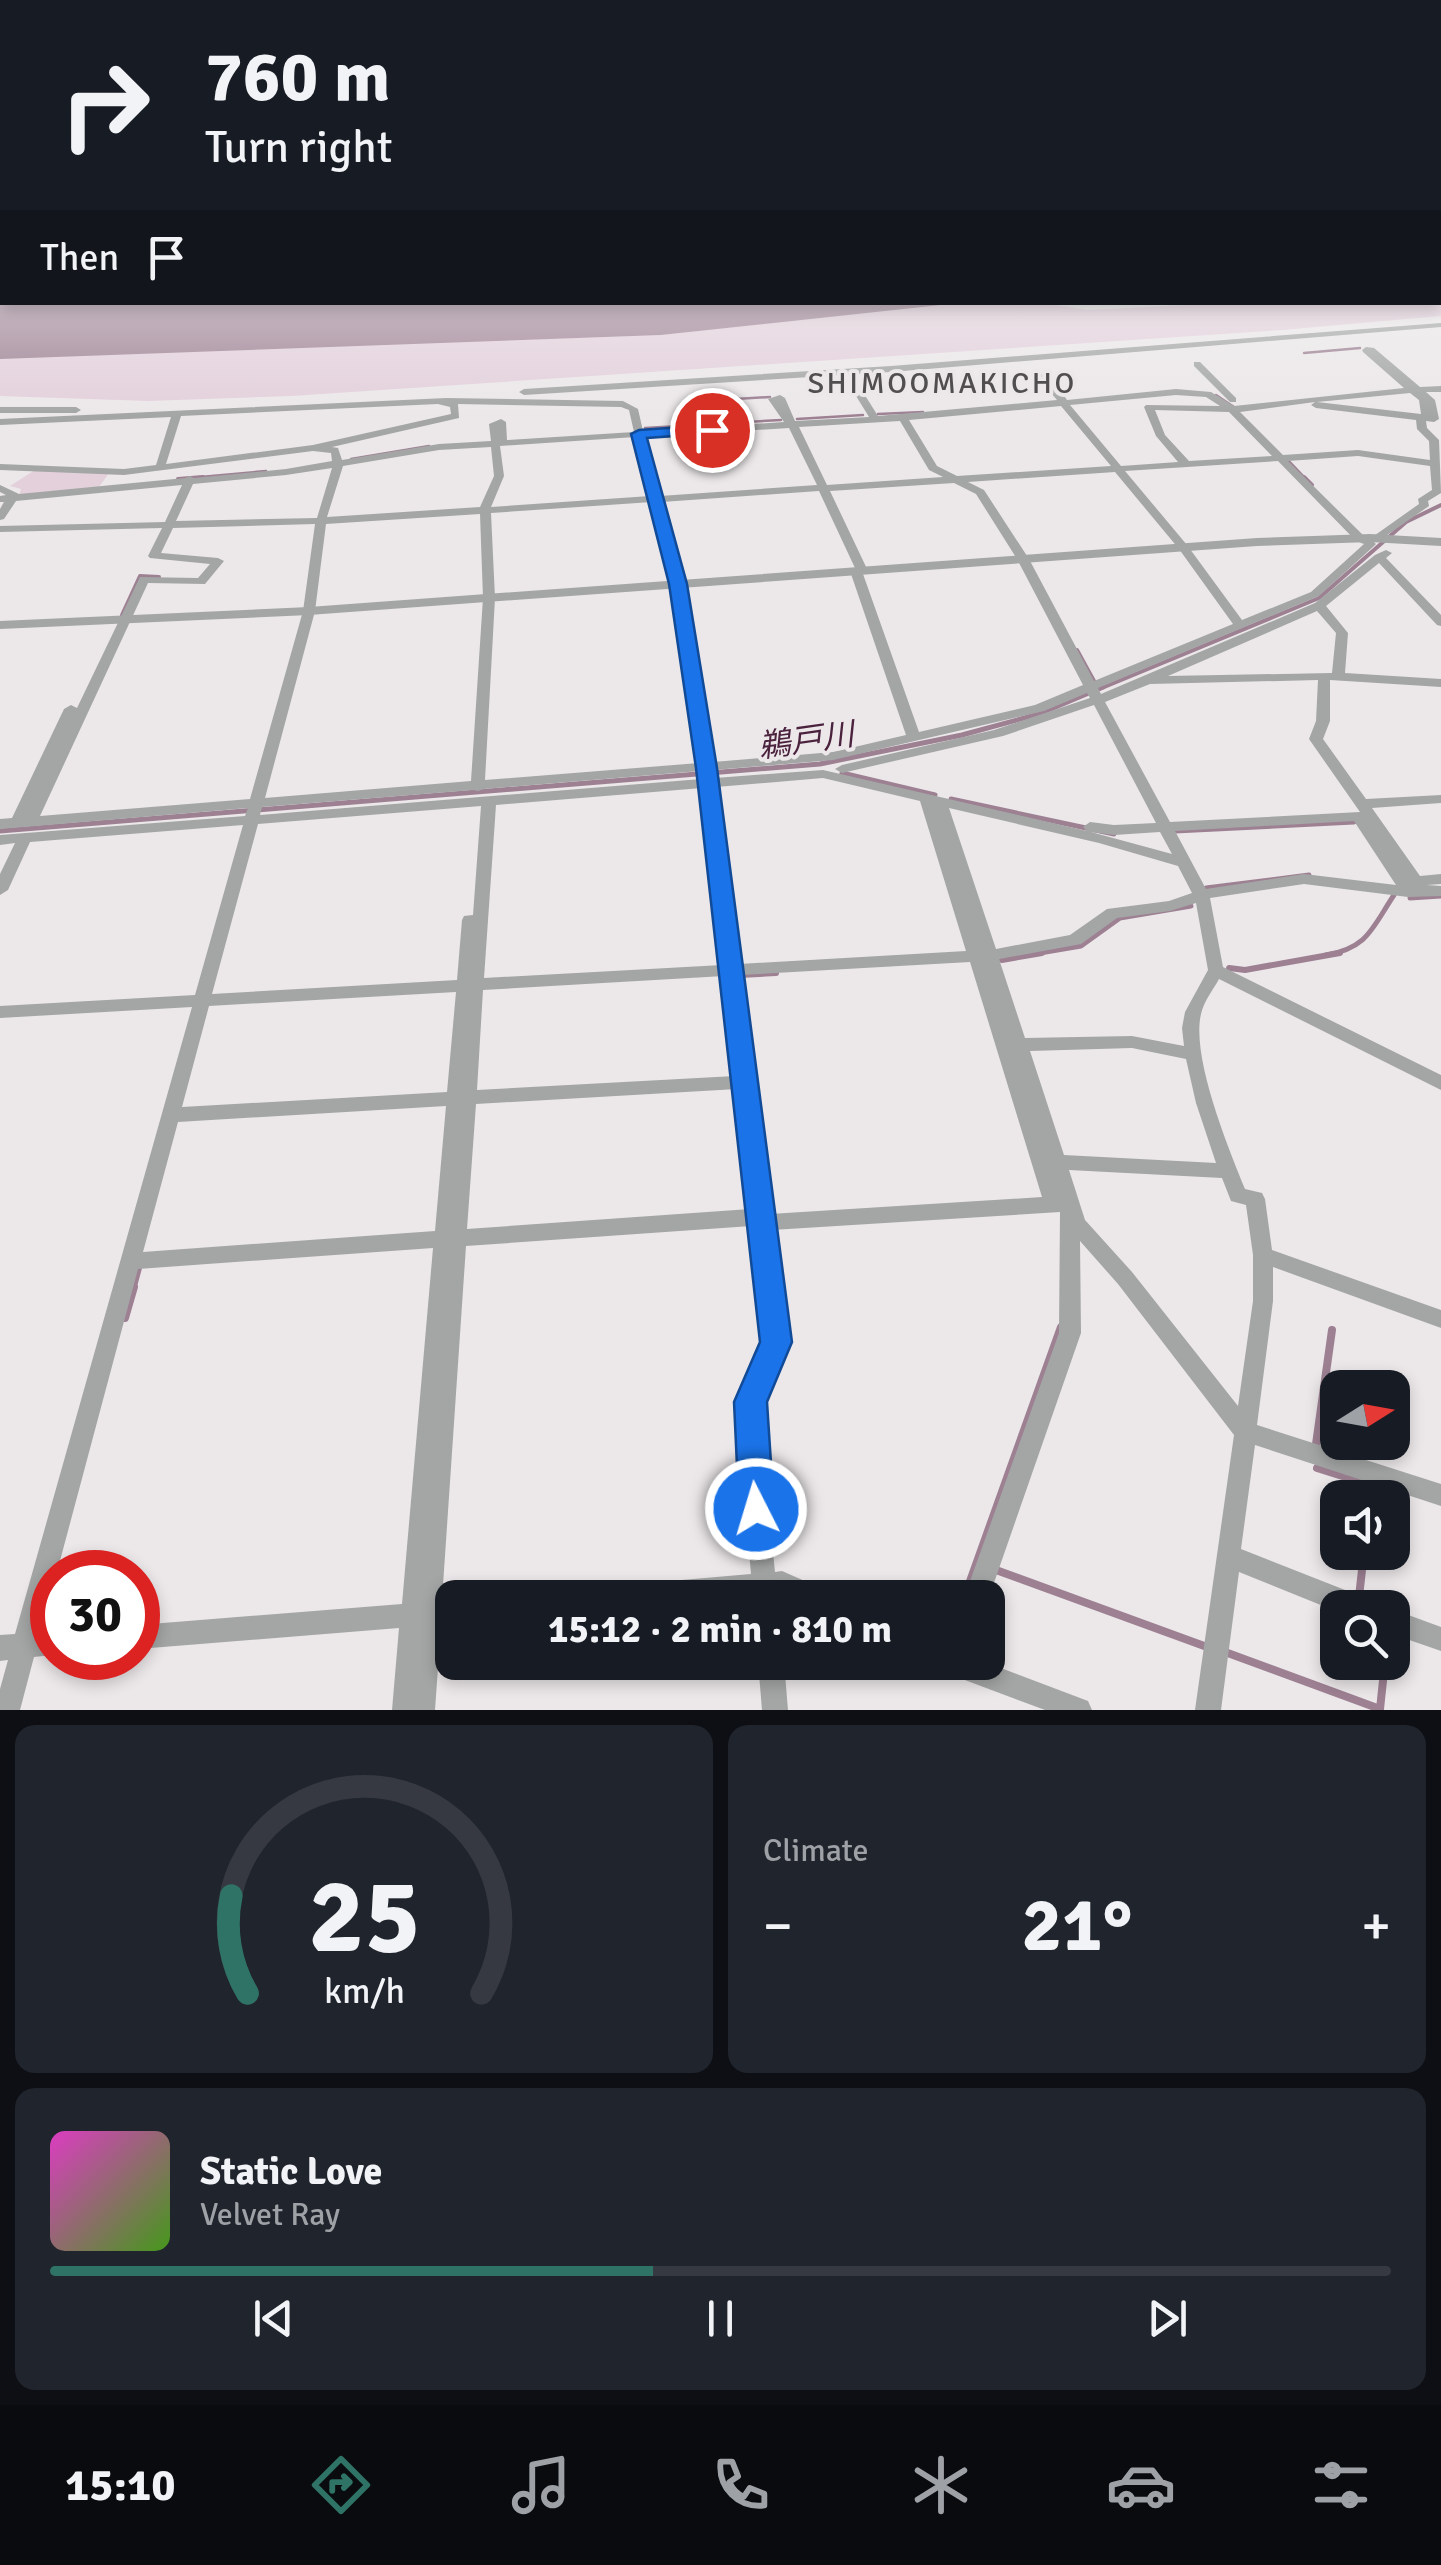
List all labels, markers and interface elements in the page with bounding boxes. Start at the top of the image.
text: 760 m [205,34,390,120]
icon: right [40,40,170,170]
text: Turn right [205,120,393,175]
icon: arrive [139,230,194,285]
text: Then [40,234,119,281]
district label: SHIMOOMAKICHO [807,365,1077,402]
pin [670,388,755,473]
icon: arrive [685,403,740,458]
water label: 鵜戸川 [756,714,859,766]
north arrow [1320,1370,1410,1460]
map controls [1320,1370,1410,1680]
position arrow [704,1457,808,1561]
button: sound [1320,1480,1410,1570]
speed limit sign: 30 [30,1550,160,1680]
button: search [1320,1590,1410,1680]
text: 15:12 · 2 min · 810 m [548,1606,892,1653]
text: Climate [763,1831,869,1870]
text: 25 [308,1853,420,1981]
text: 21° [1022,1879,1133,1972]
text: − [763,1892,793,1960]
text: + [1361,1892,1391,1960]
text: km/h [324,1969,404,2013]
text: Static Love [200,2148,382,2195]
text: Velvet Ray [200,2195,340,2234]
icon: previous [246,2291,301,2346]
icon: pause [693,2291,748,2346]
icon: next [1140,2291,1195,2346]
icon: directions [306,2450,376,2520]
icon: music [506,2450,576,2520]
icon: phone [706,2450,776,2520]
icon: climate [906,2450,976,2520]
icon: car [1106,2450,1176,2520]
icon: filters [1306,2450,1376,2520]
text: 15:10 [65,2458,175,2513]

